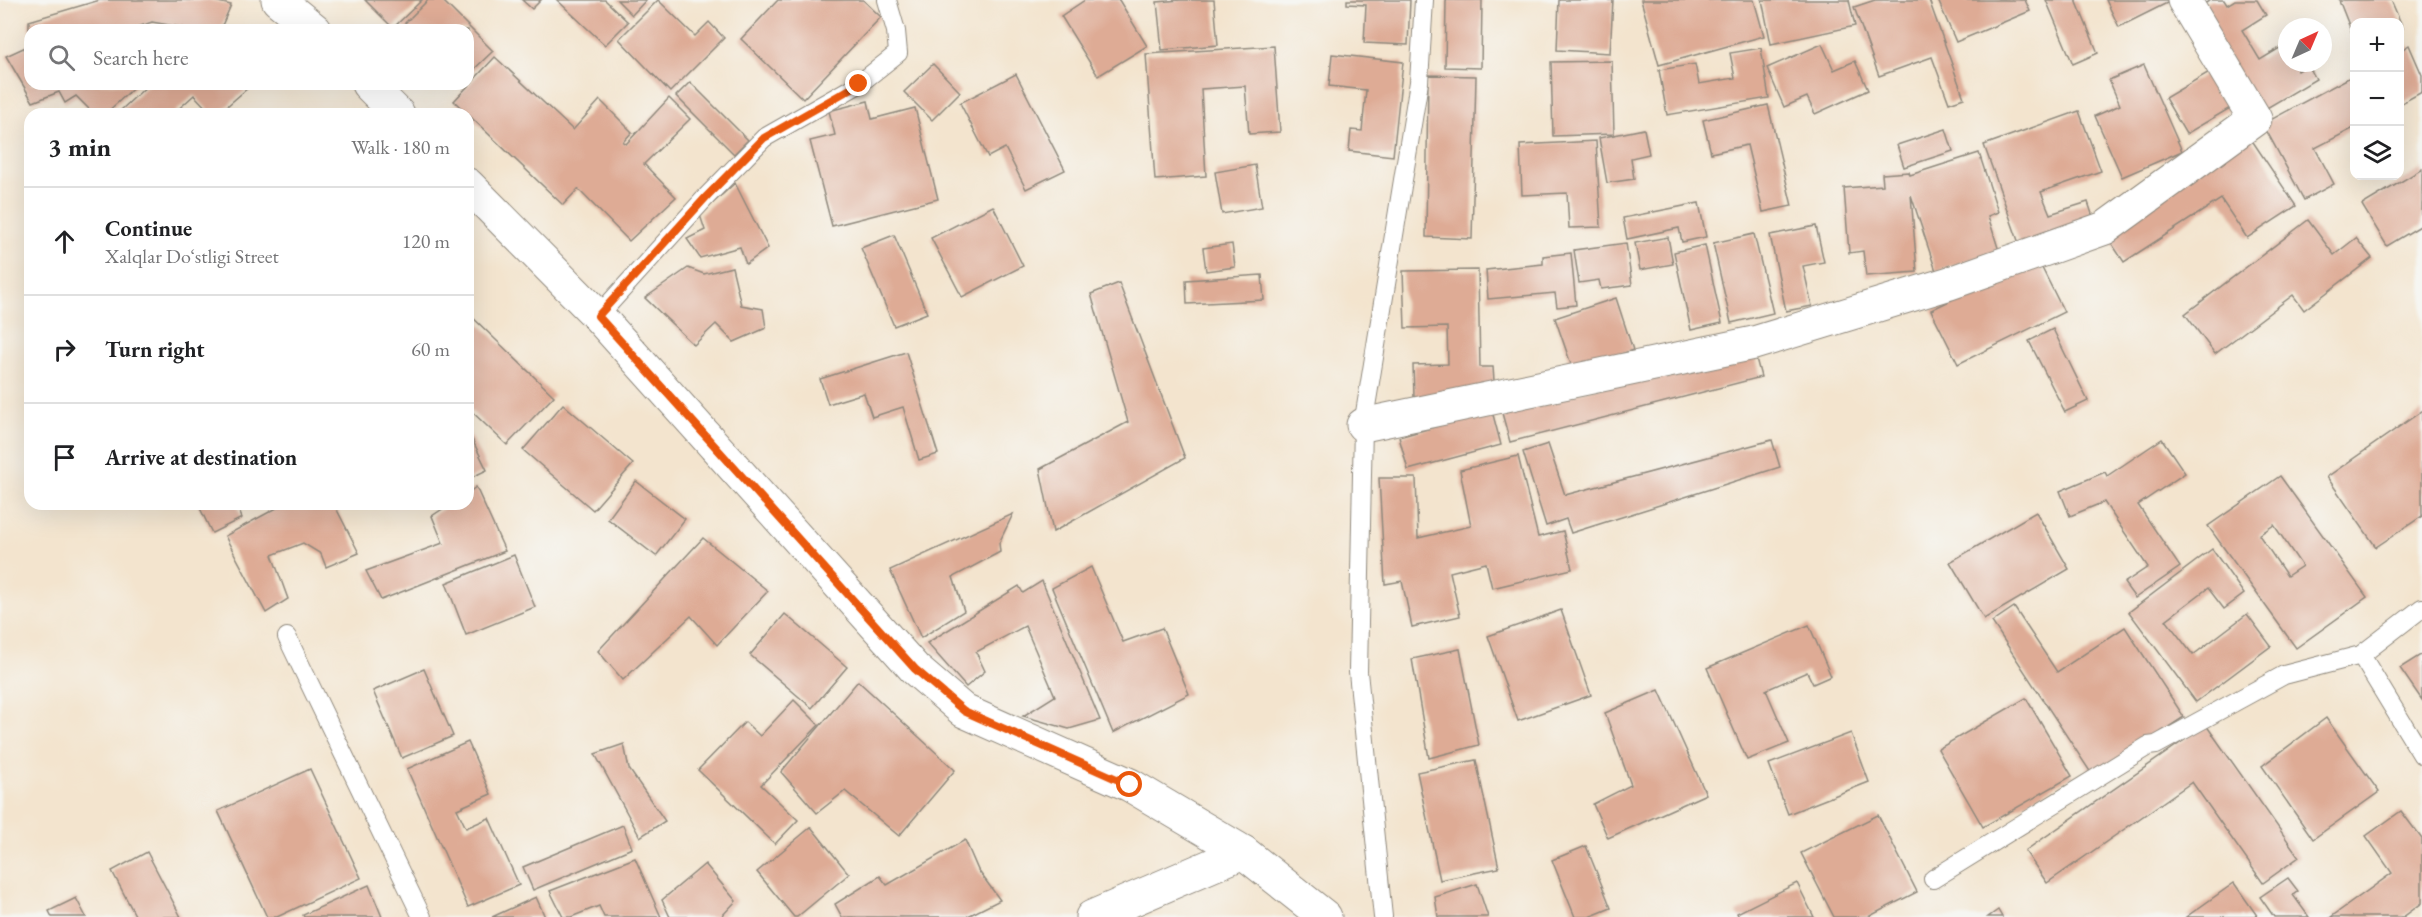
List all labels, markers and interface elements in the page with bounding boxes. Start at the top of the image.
north arrow [2278,18,2332,72]
map controls [2350,18,2404,180]
button: + [2350,18,2404,72]
search box [24,24,474,90]
icon: search [45,41,78,74]
text: Search here [93,43,188,72]
route end [845,70,871,96]
button: − [2350,72,2404,126]
button: layers [2350,126,2404,180]
text: 3 min [48,130,111,164]
text: Walk · 180 m [351,134,450,160]
text: Continue [105,214,192,243]
icon: ahead [48,225,81,258]
text: 120 m [402,228,450,254]
text: Xalqlar Doʻstligi Street [105,243,279,269]
icon: right [48,333,81,366]
text: Turn right [105,335,204,364]
text: 60 m [411,336,450,362]
icon: arrive [48,441,81,474]
text: Arrive at destination [105,443,297,472]
route start [1116,771,1142,797]

